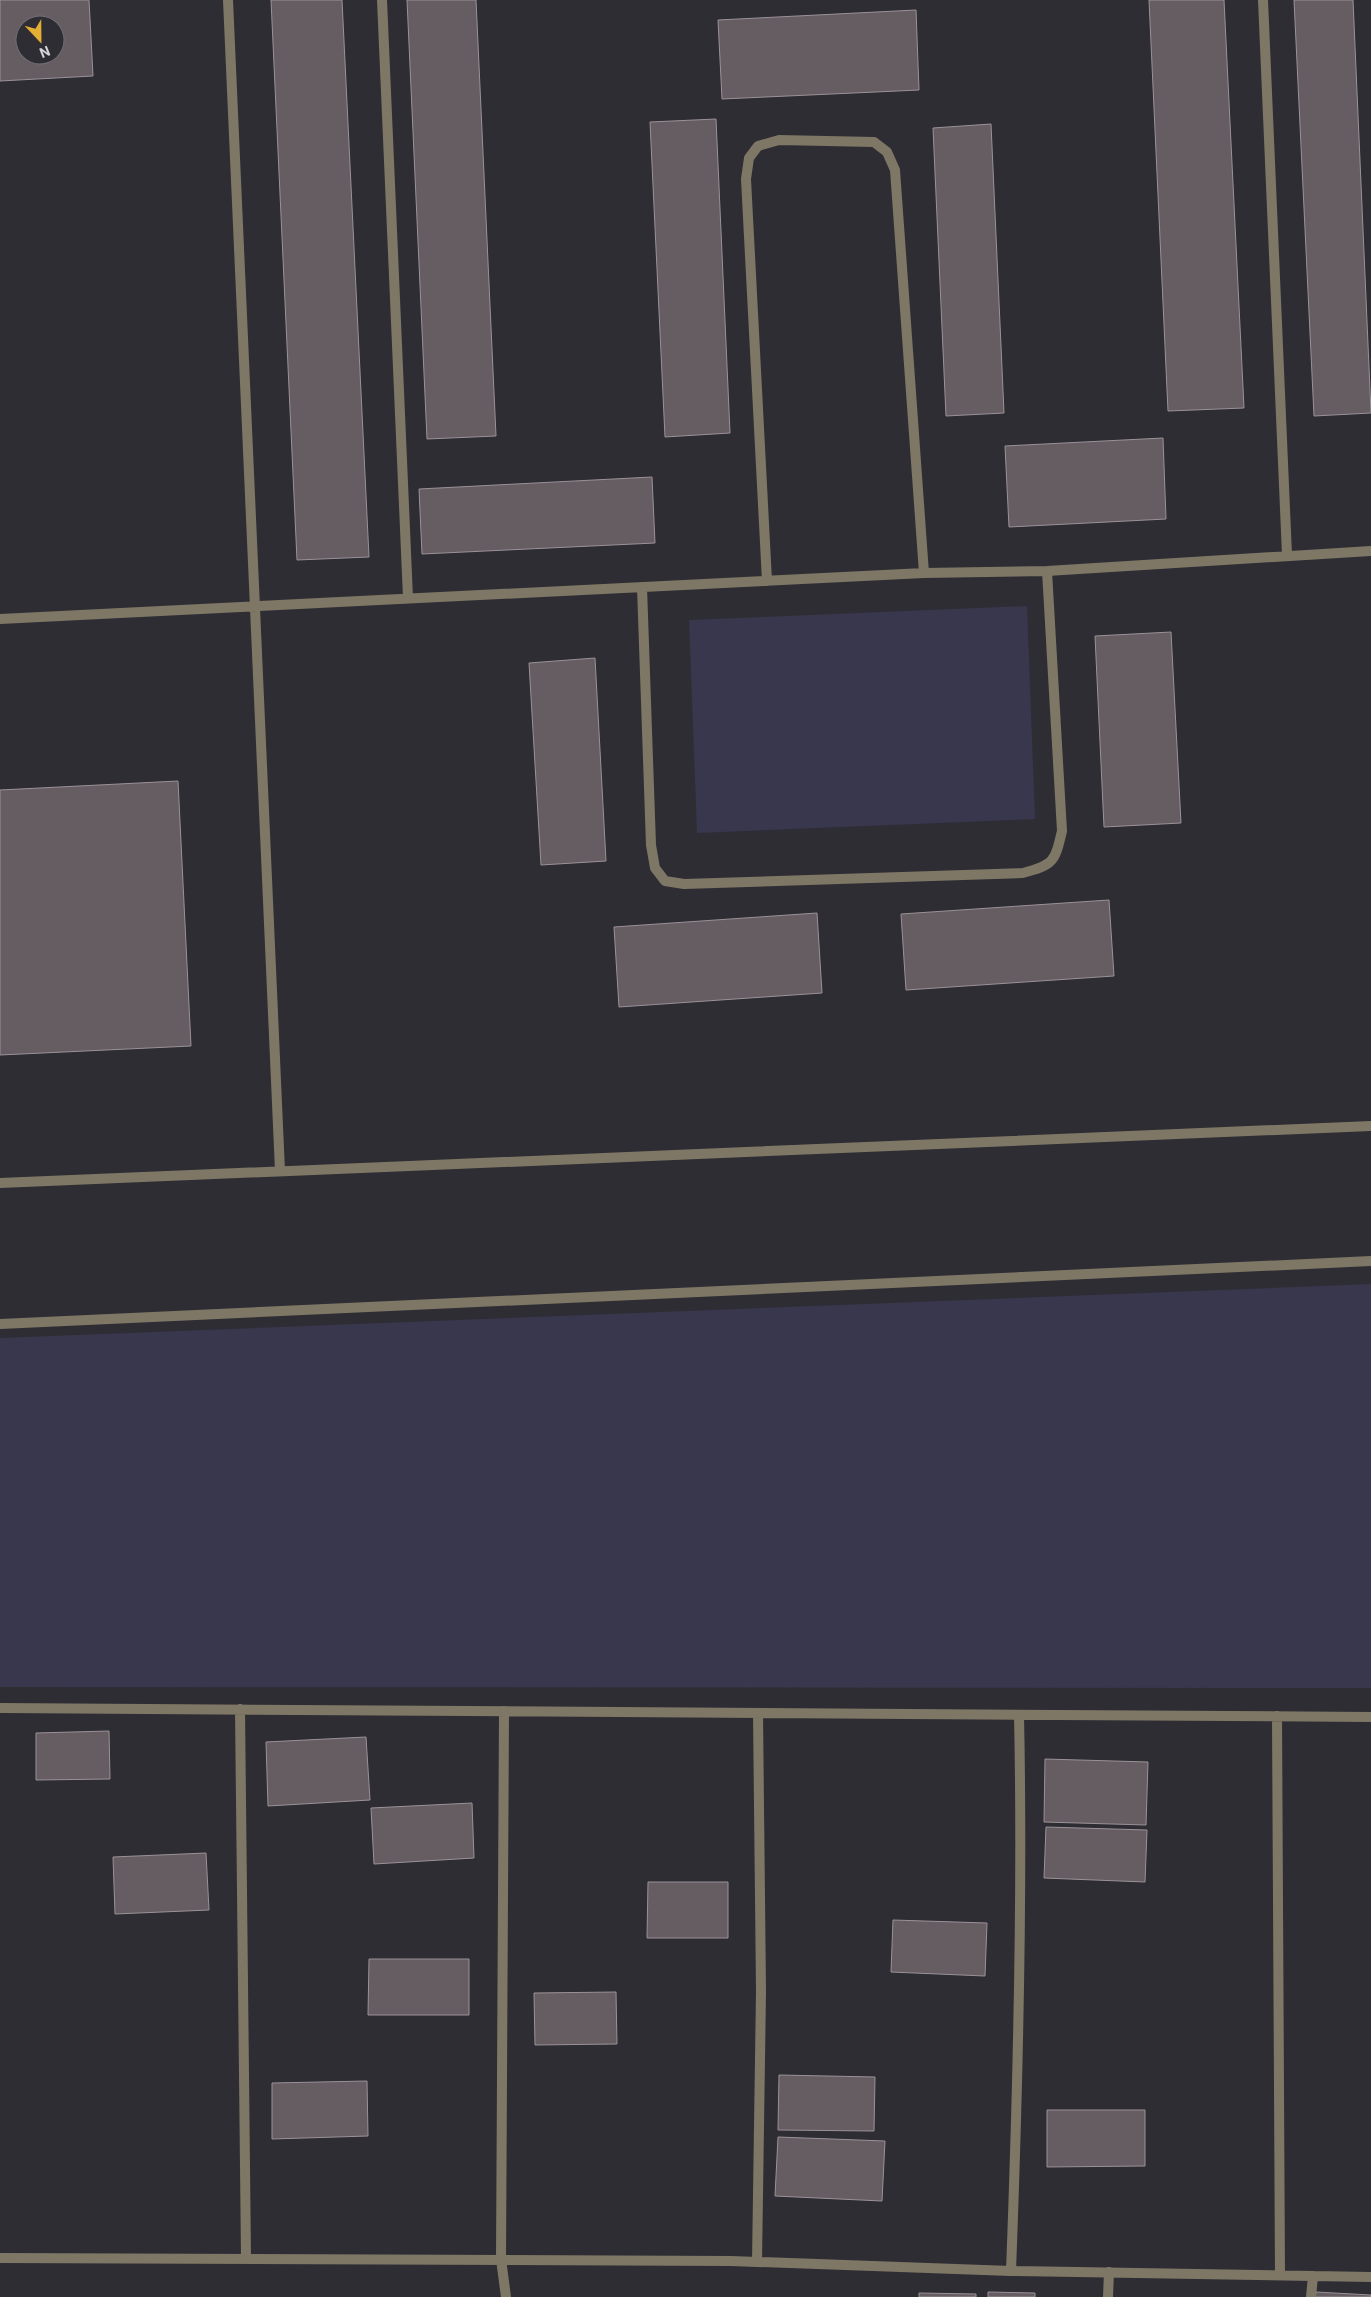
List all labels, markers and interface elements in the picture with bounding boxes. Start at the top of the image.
north arrow [15,15,65,65]
text: N [37,43,52,61]

